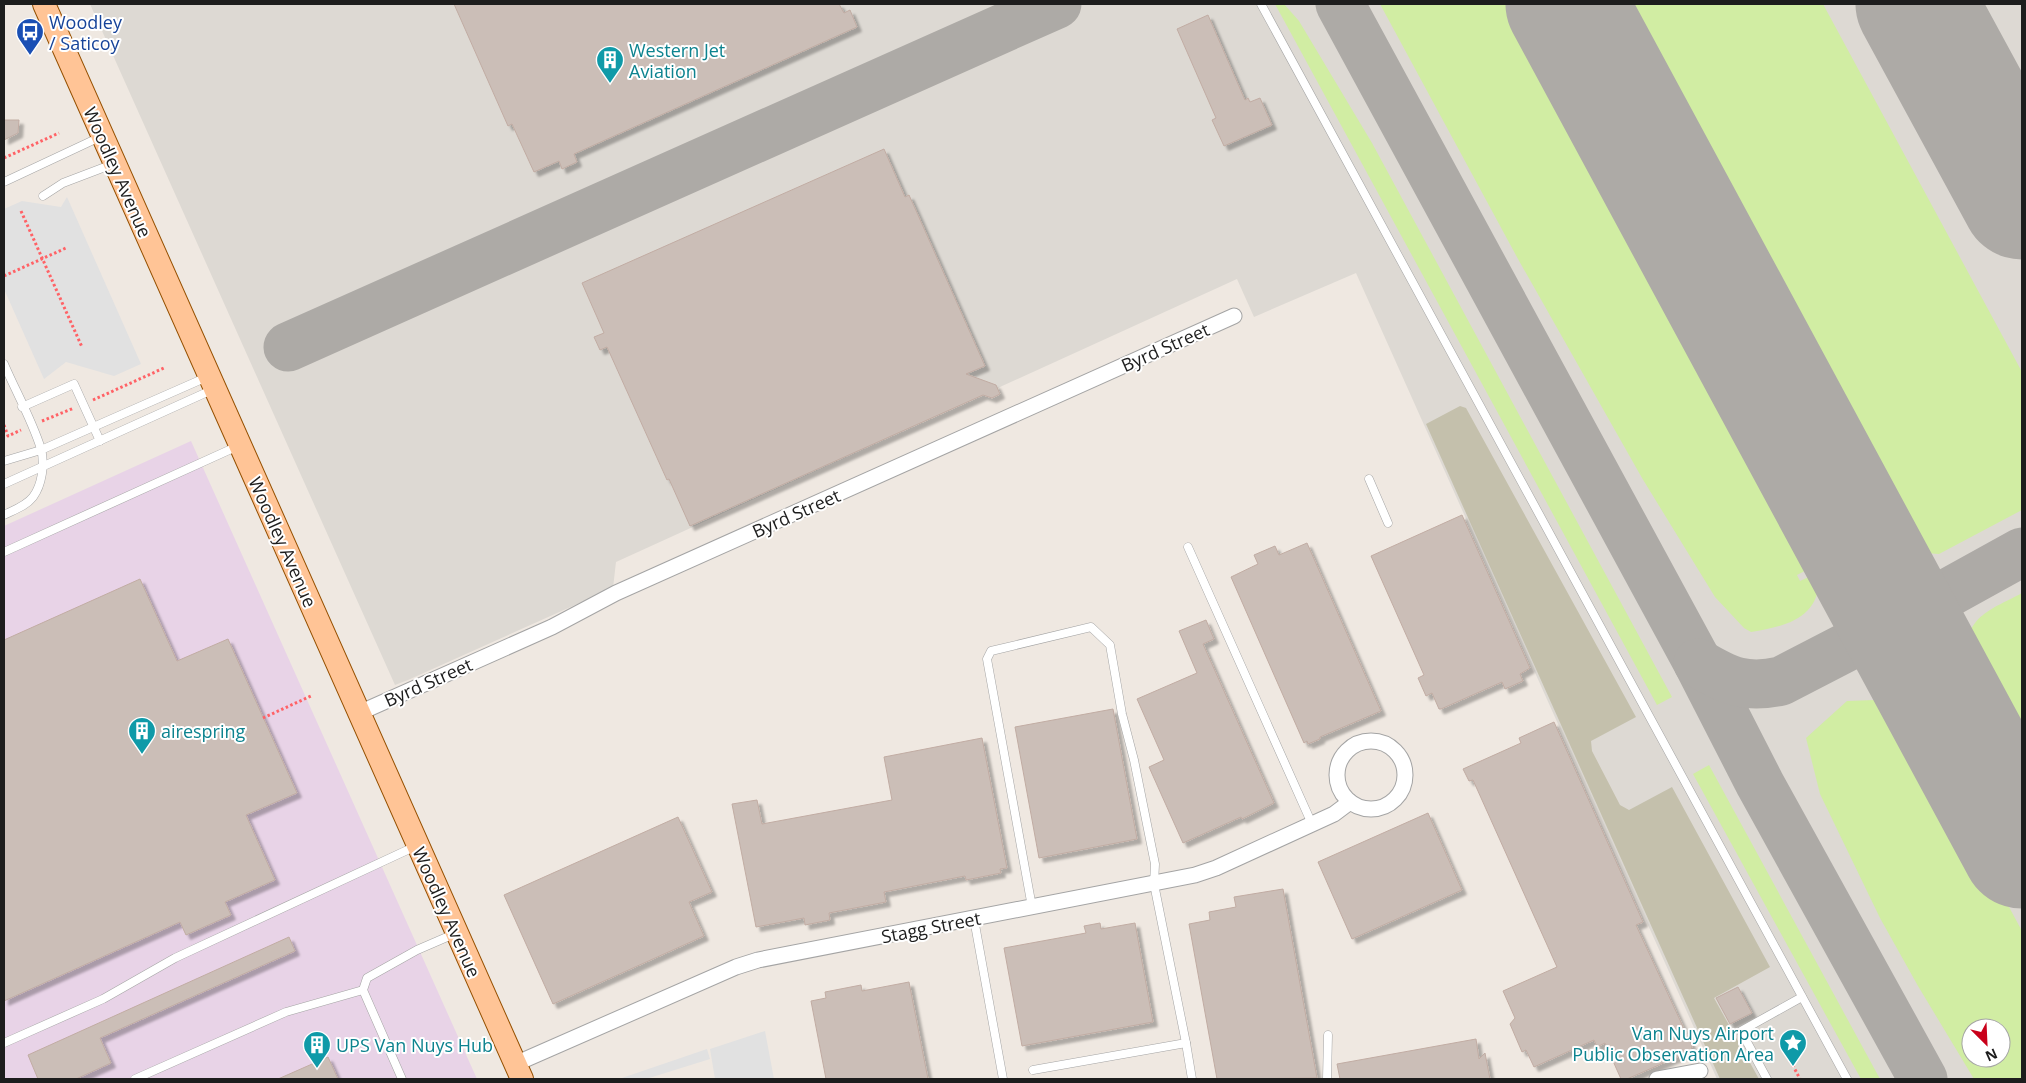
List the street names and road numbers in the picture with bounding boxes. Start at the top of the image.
street label: Woodley Avenue [79,103,157,241]
street label: Byrd Street [1117,317,1213,377]
street label: Woodley Avenue [244,473,322,611]
street label: Byrd Street [748,483,844,543]
street label: Byrd Street [380,652,476,712]
street label: Woodley Avenue [408,843,486,981]
street label: Stagg Street [879,906,983,948]

